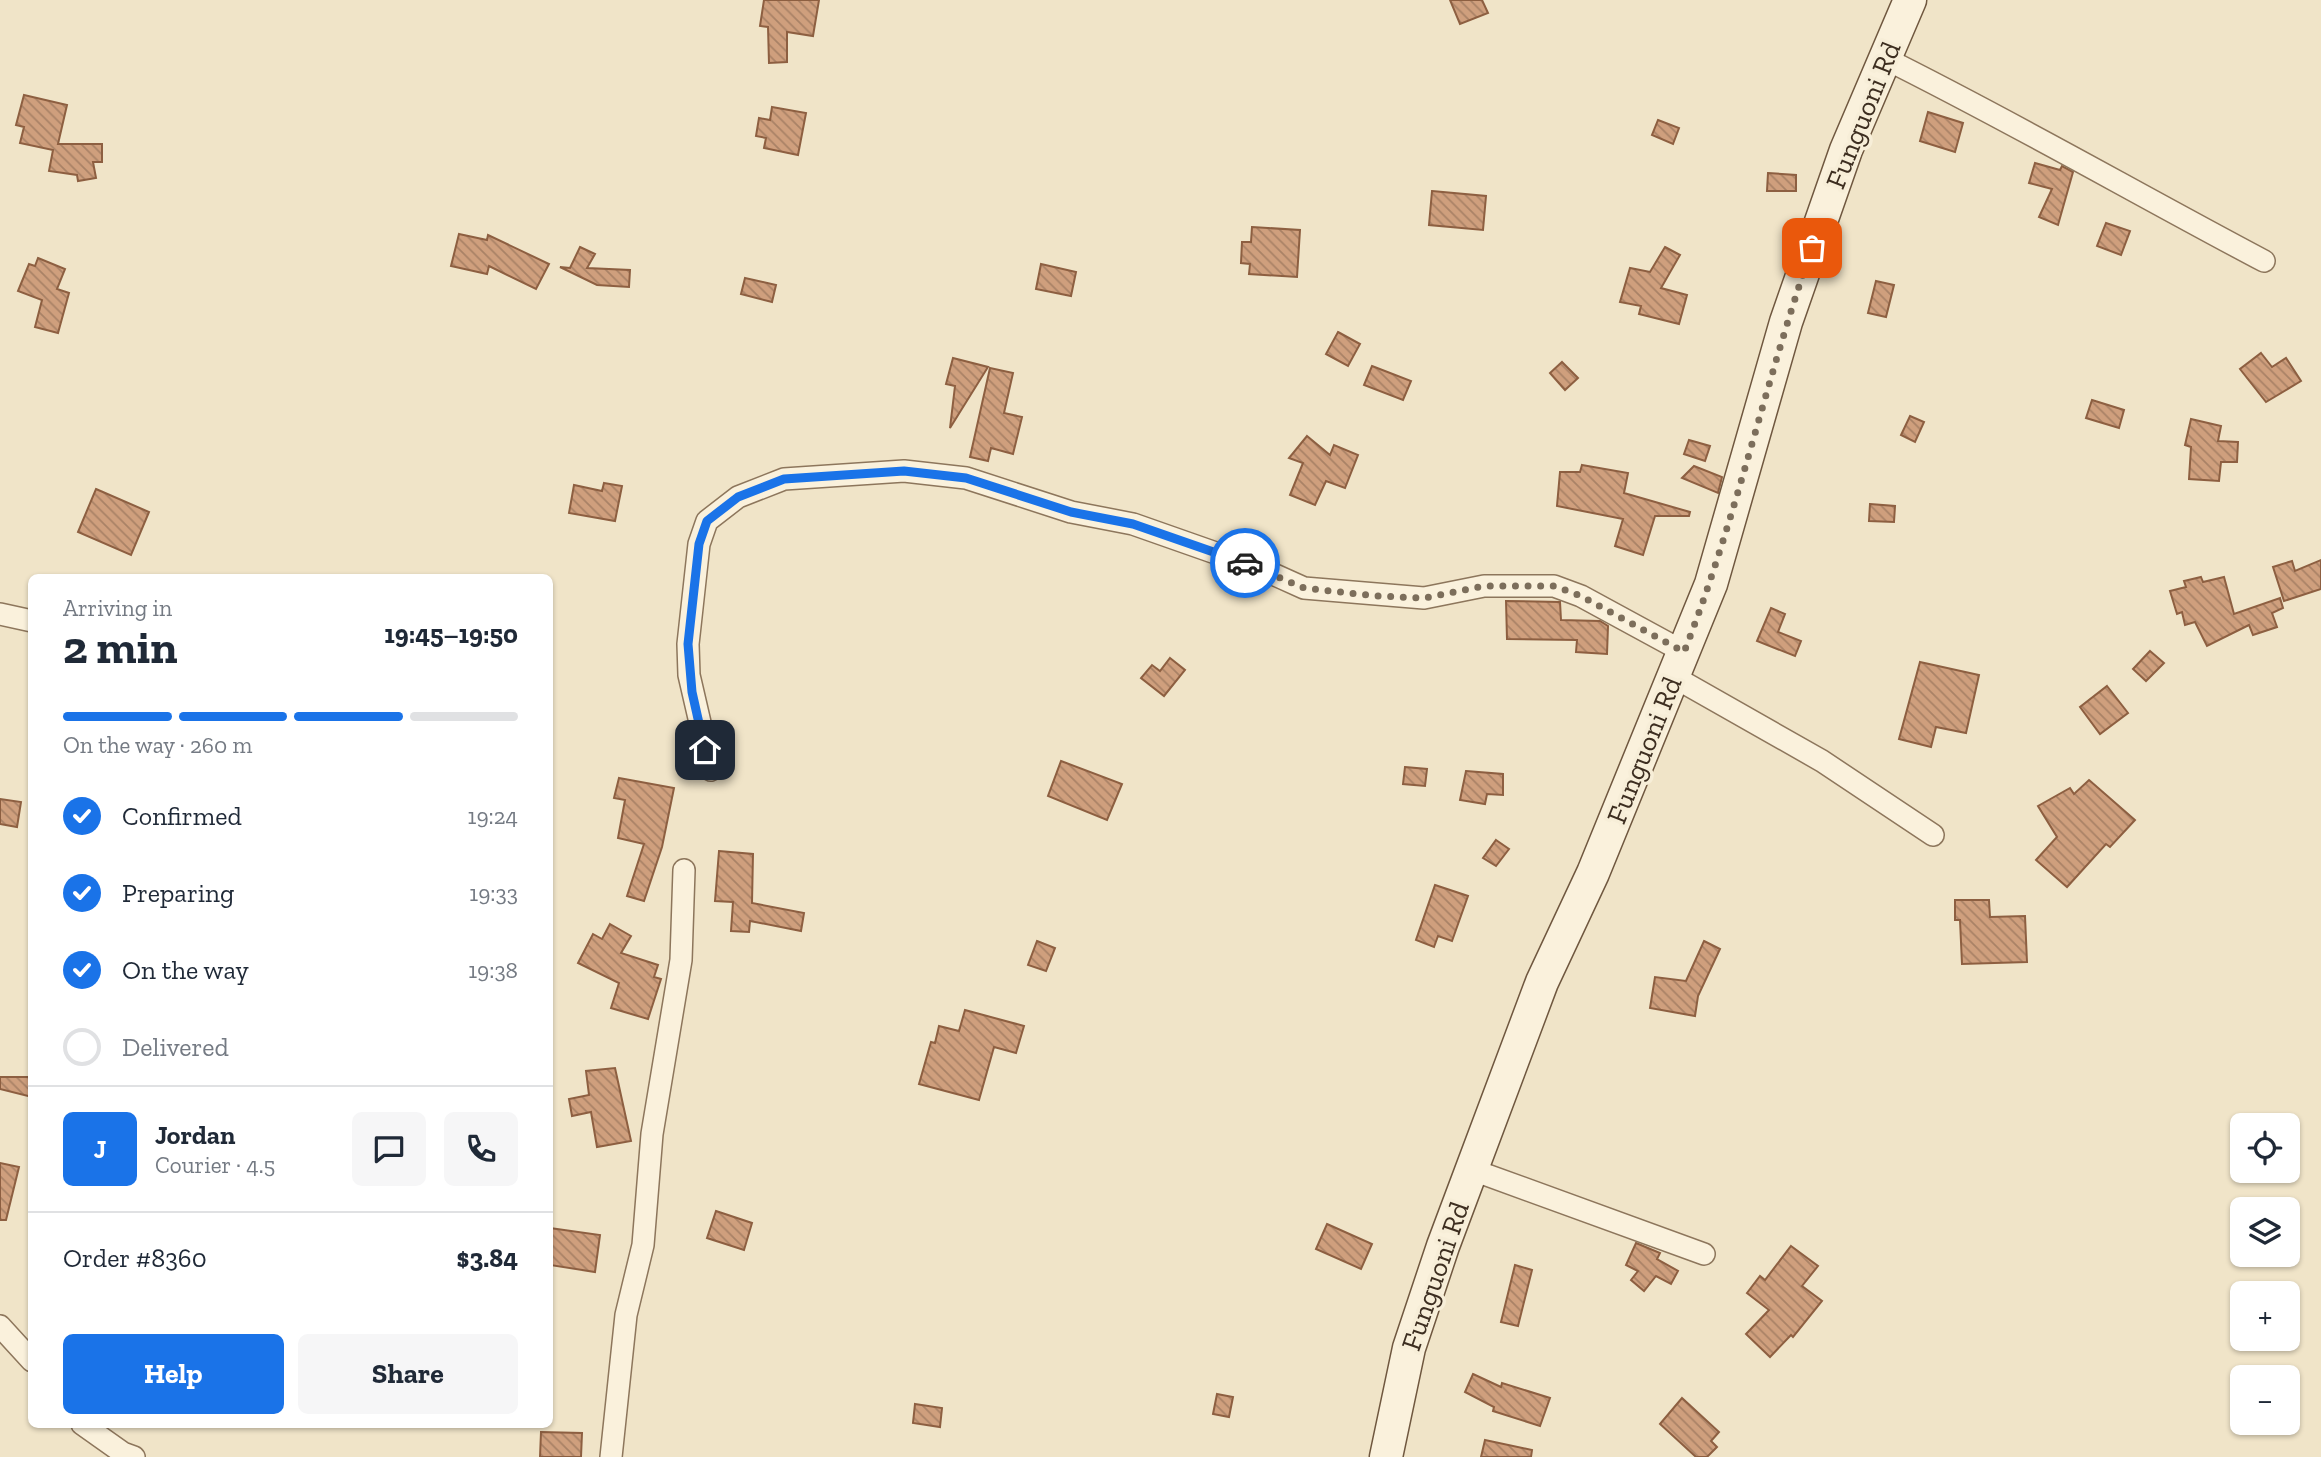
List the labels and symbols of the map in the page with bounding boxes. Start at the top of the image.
street label: Funguoni Rd [1819,37,1907,193]
pin [1782,218,1842,278]
courier [1210,528,1280,598]
street label: Funguoni Rd [1600,672,1688,828]
pin [675,720,735,780]
street label: Funguoni Rd [1394,1197,1476,1355]

